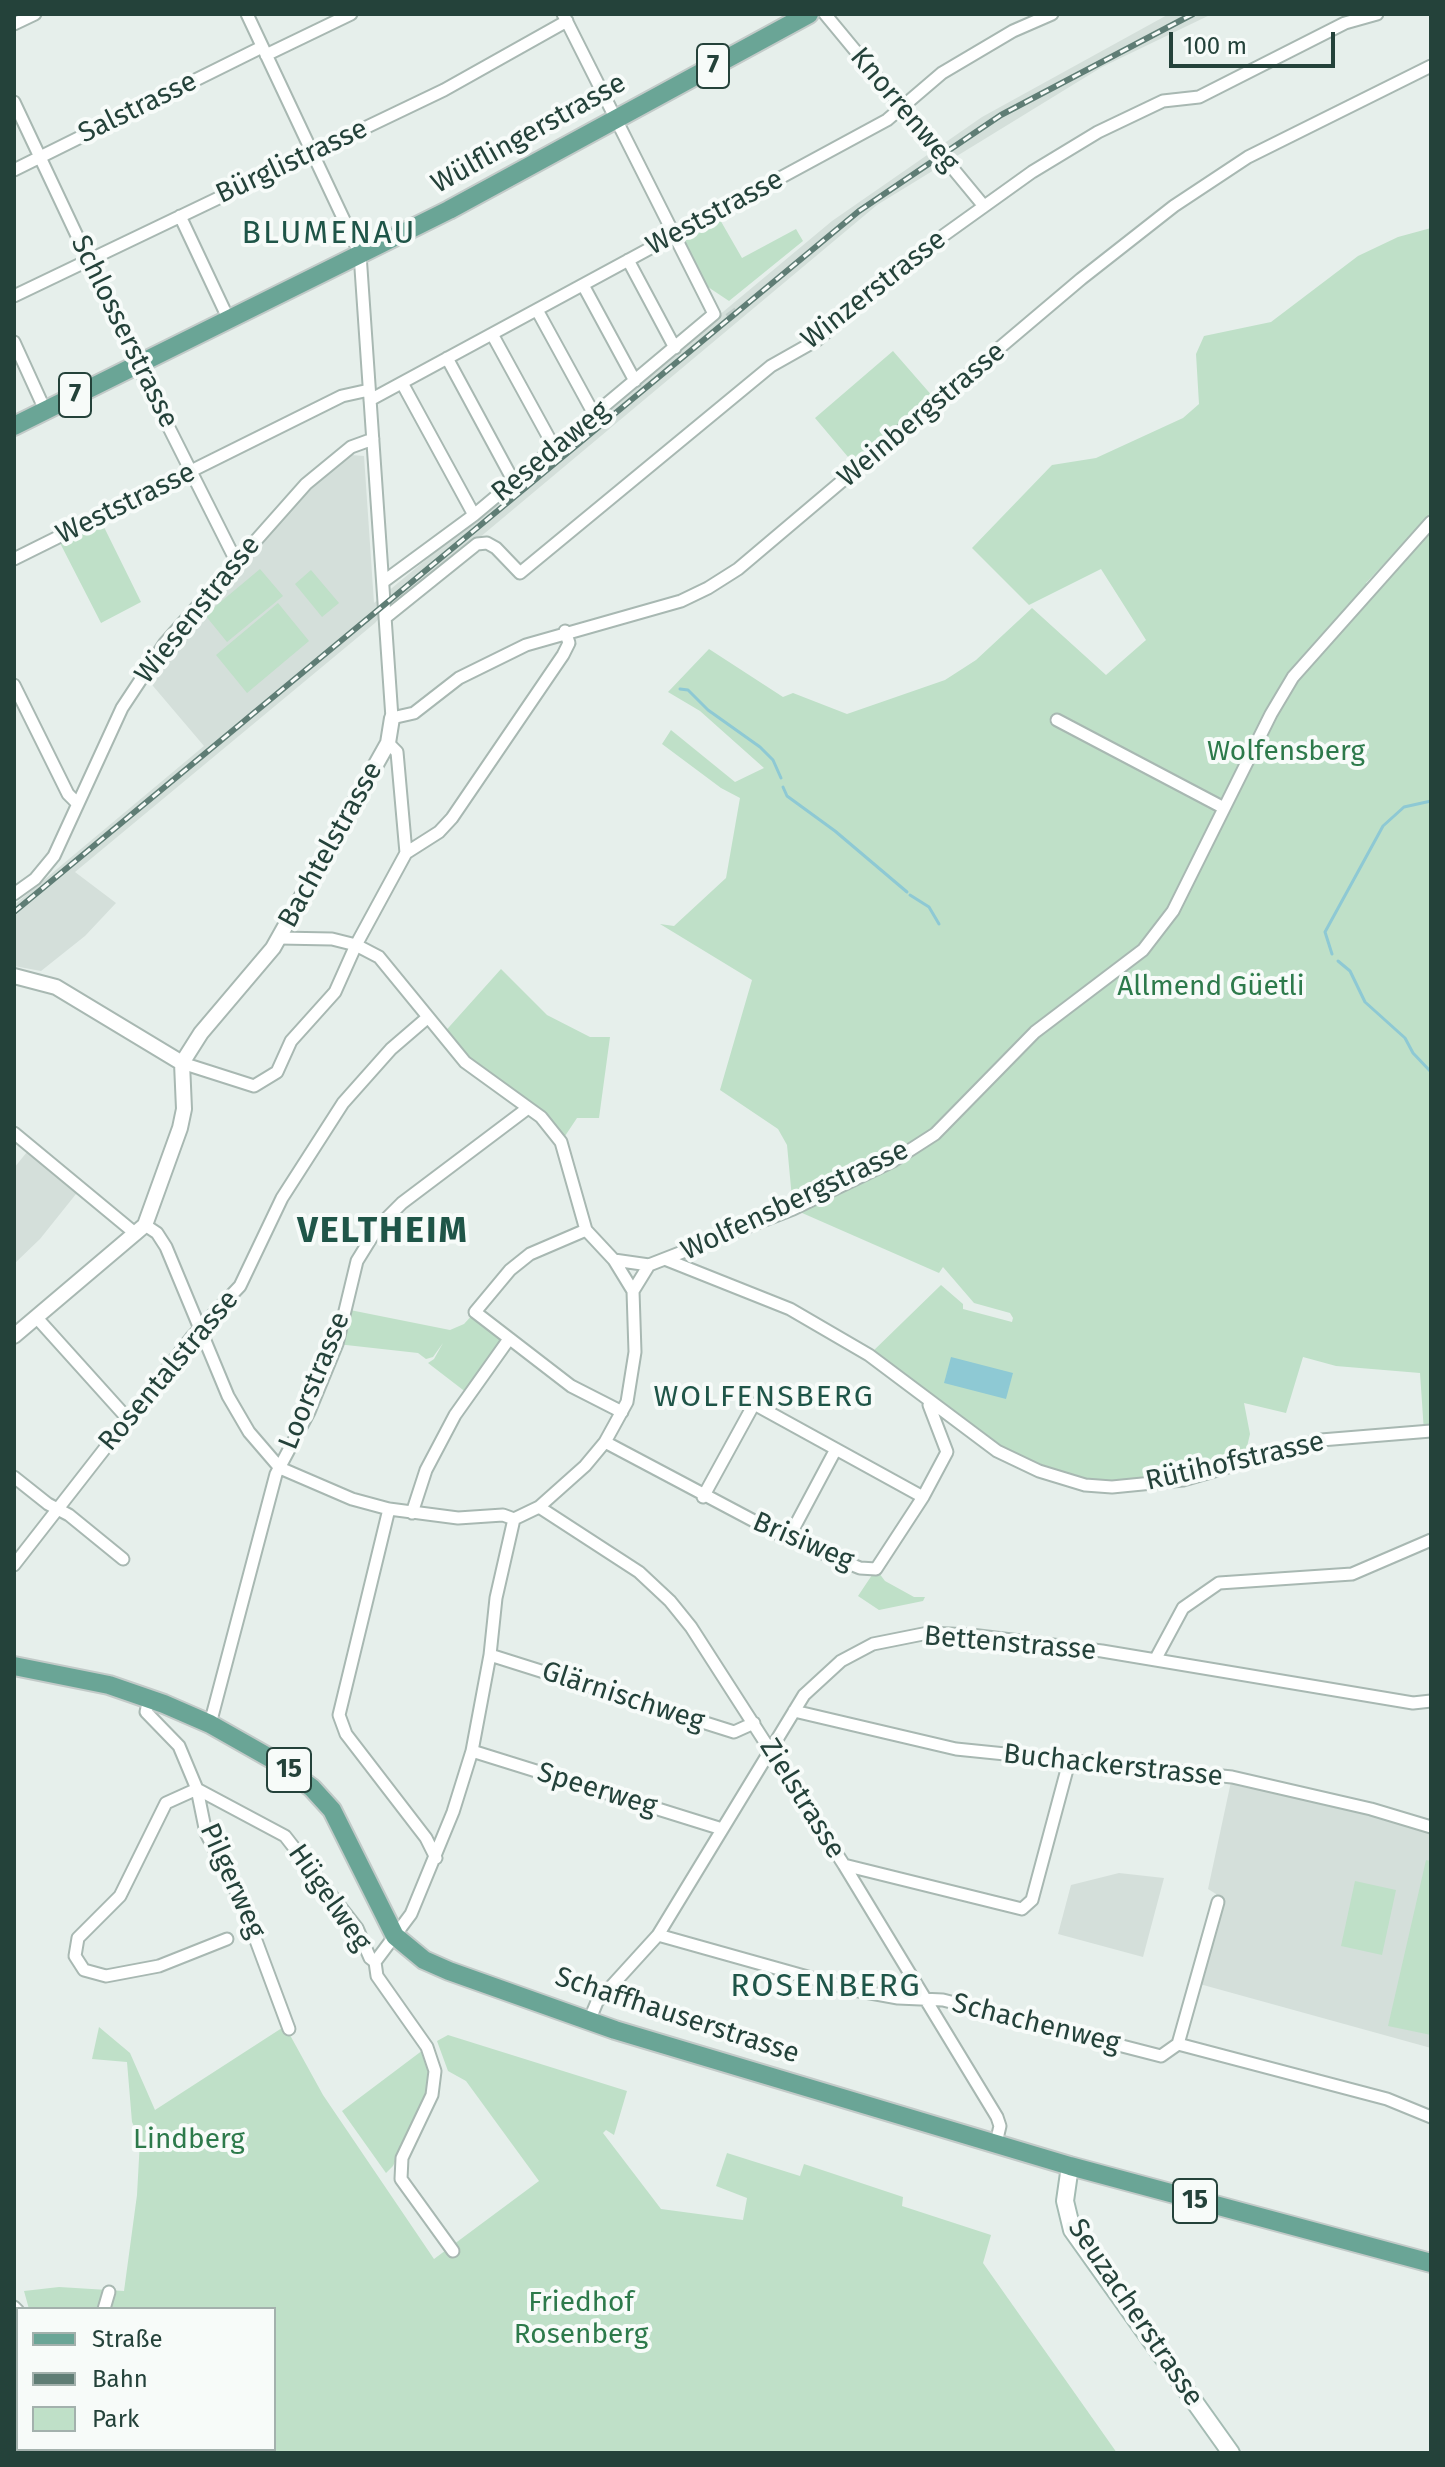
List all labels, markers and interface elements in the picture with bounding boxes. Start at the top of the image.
scale bar [1173,16,1339,66]
text: 100 m [1183,32,1247,60]
street label: Knorrenweg [842,41,966,179]
road number: 7 [697,44,729,88]
street label: Salstrasse [73,65,203,151]
street label: Wülflingerstrasse [426,67,632,201]
street label: Bürglistrasse [211,112,373,212]
street label: Weststrasse [641,163,789,263]
district label: BLUMENAU [242,215,416,253]
street label: Winzerstrasse [795,223,953,357]
street label: Schlosserstrasse [63,230,185,434]
street label: Weinbergstrasse [831,335,1013,495]
road number: 7 [59,373,91,417]
street label: Resedaweg [485,394,617,510]
street label: Weststrasse [51,456,201,552]
street label: Wiesenstrasse [128,529,268,691]
park label: Wolfensberg [1207,735,1365,769]
street label: Bachtelstrasse [272,756,390,934]
park label: Allmend Güetli [1117,970,1305,1004]
street label: Wolfensbergstrasse [676,1134,914,1268]
district label: VELTHEIM [297,1210,469,1254]
street label: Rosentalstrasse [92,1284,246,1458]
street label: Loorstrasse [272,1307,358,1455]
district label: WOLFENSBERG [653,1380,875,1416]
street label: Rütihofstrasse [1142,1425,1328,1499]
street label: Brisiweg [747,1506,859,1578]
street label: Bettenstrasse [922,1620,1098,1668]
street label: Glärnischweg [538,1655,708,1739]
street label: Zielstrasse [752,1733,852,1865]
street label: Buchackerstrasse [1002,1738,1224,1794]
road number: 15 [267,1748,311,1792]
street label: Speerweg [533,1756,661,1824]
street label: Pilgerweg [192,1818,272,1944]
street label: Hügelweg [280,1838,378,1958]
street label: Schaffhauserstrasse [551,1961,803,2071]
district label: ROSENBERG [730,1968,922,2006]
street label: Schachenweg [949,1987,1123,2061]
park label: Lindberg [133,2123,245,2157]
road number: 15 [1173,2179,1217,2223]
street label: Seuzacherstrasse [1060,2213,1210,2413]
park label: Friedhof Rosenberg [514,2286,648,2352]
legend [16,2307,276,2451]
text: Straße [92,2325,163,2353]
text: Bahn [92,2365,148,2393]
text: Park [92,2405,139,2433]

